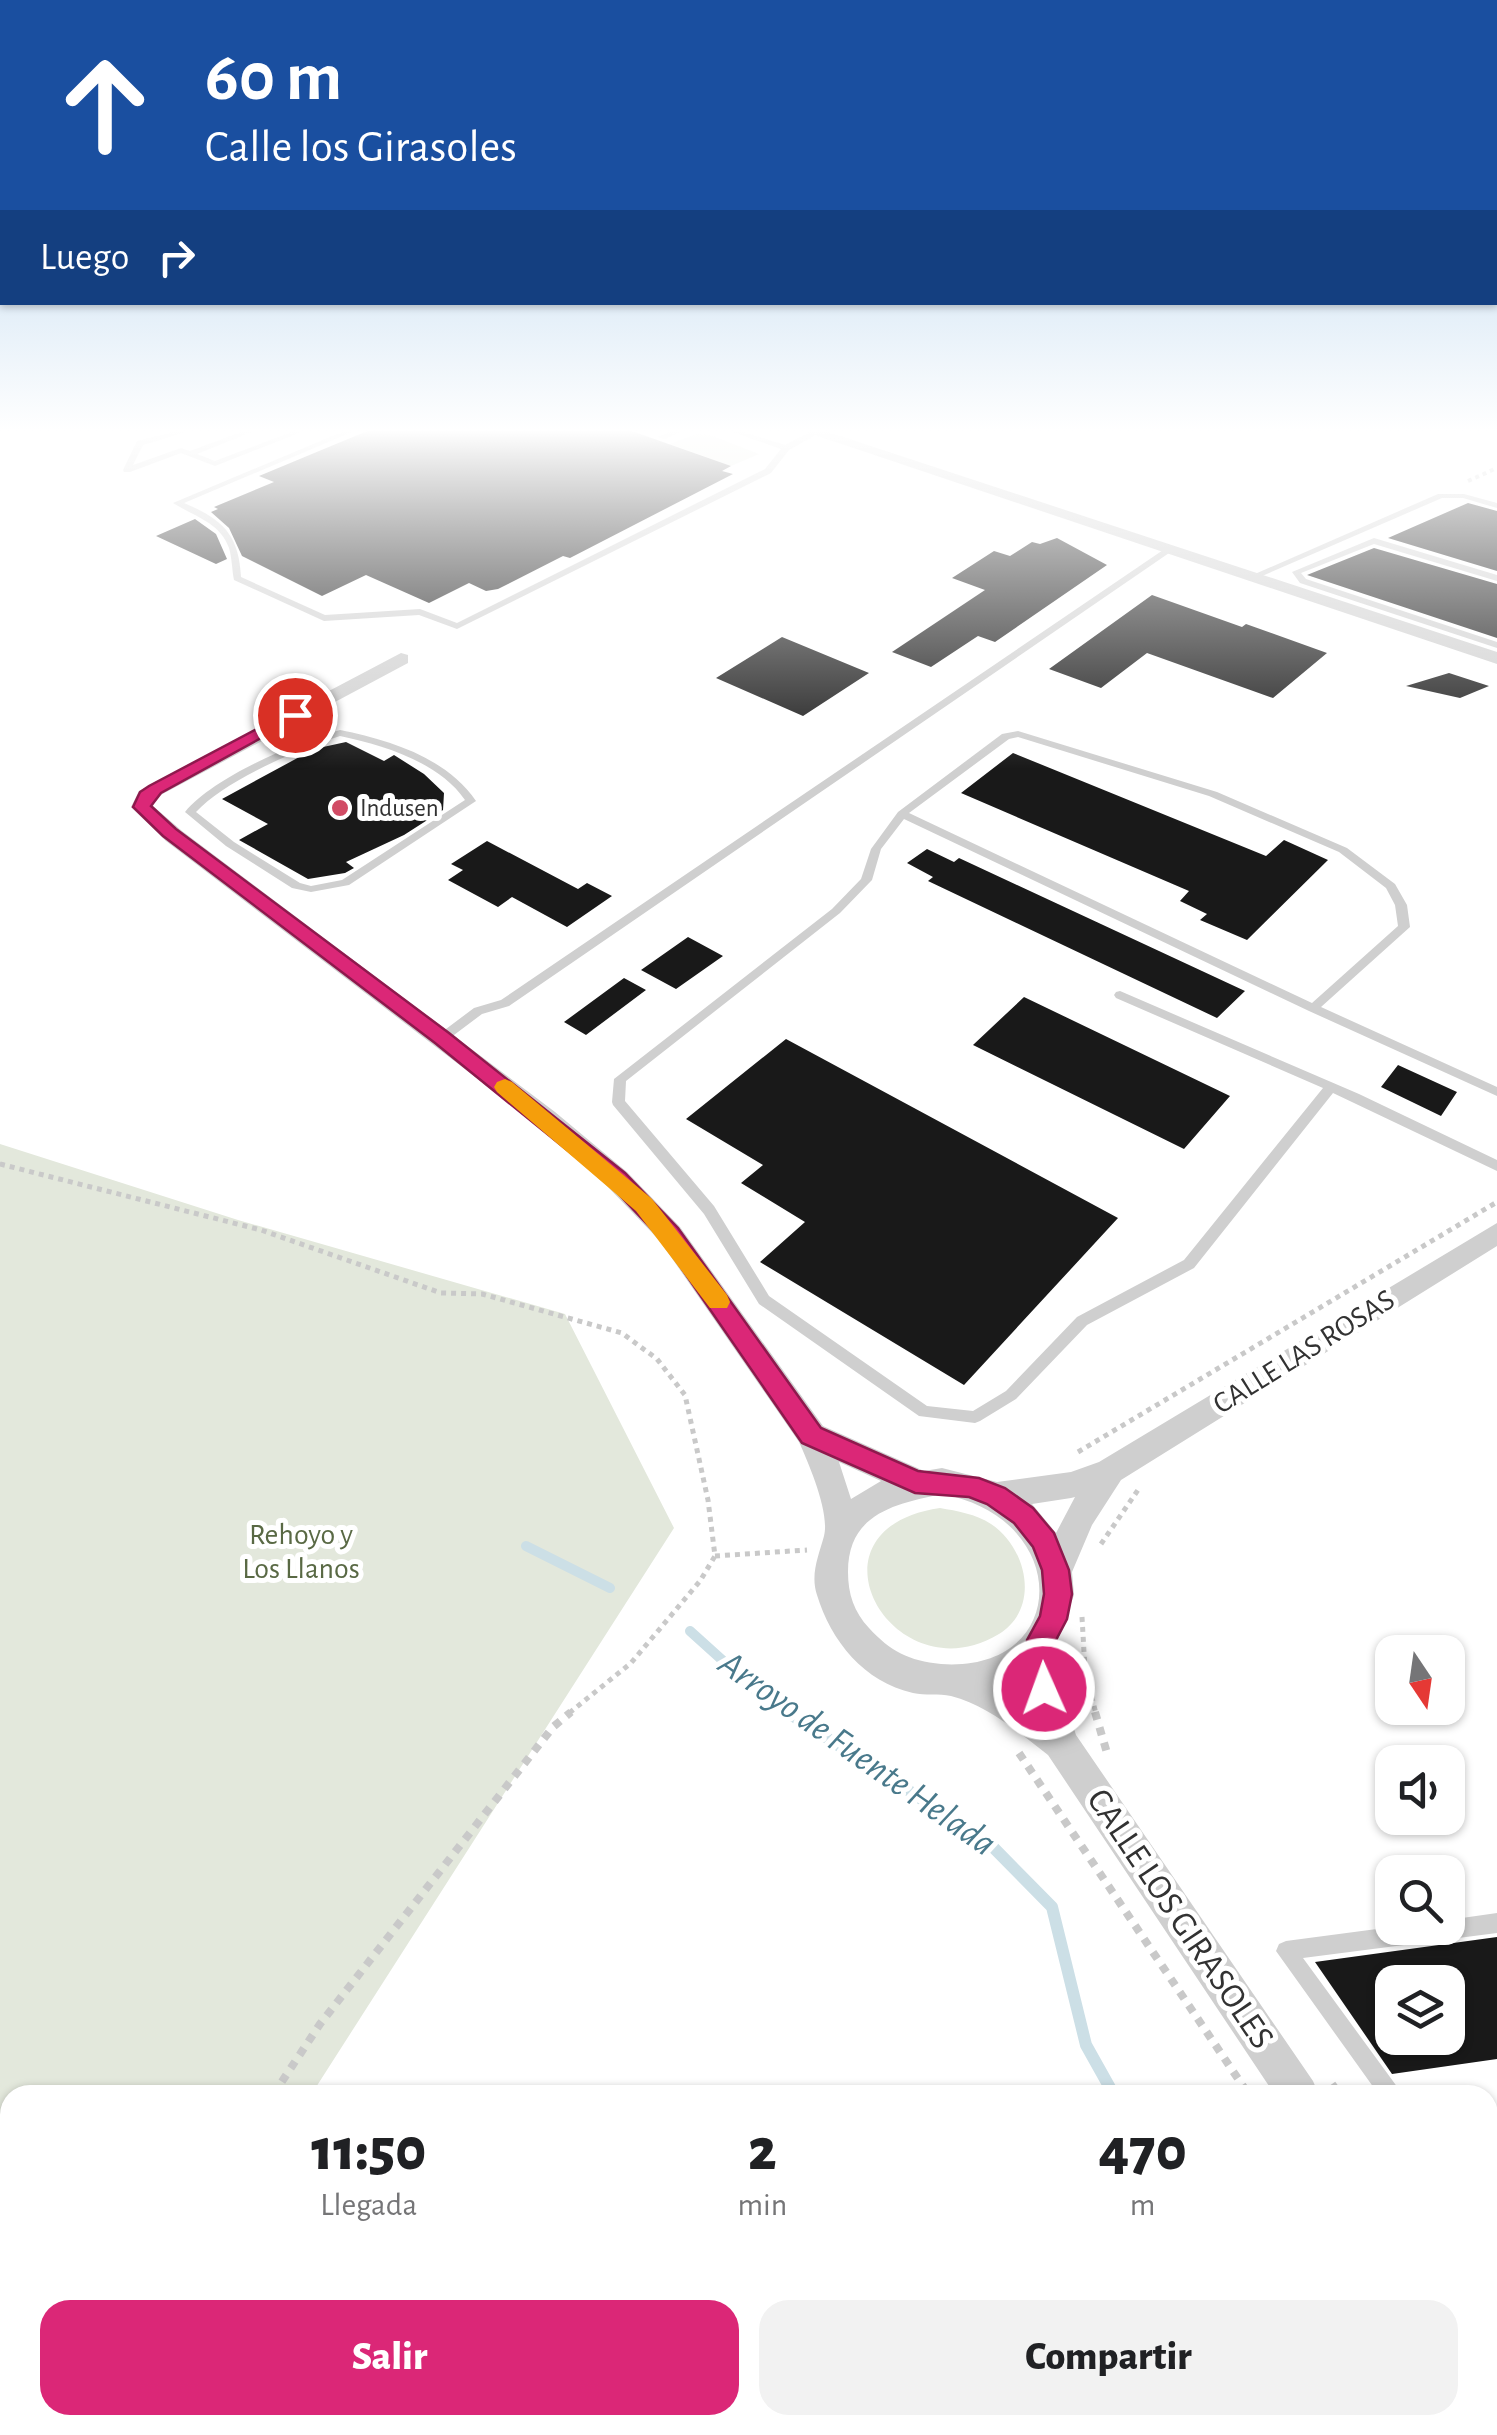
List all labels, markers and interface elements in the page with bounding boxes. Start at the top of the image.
icon: ahead [40,40,170,170]
text: 60 m [205,43,342,113]
text: Calle los Girasoles [205,125,517,170]
icon: right [149,230,204,285]
text: Luego [40,239,129,277]
pin [253,673,338,758]
icon: arrive [268,688,323,743]
place label: Indusen [360,796,439,821]
marker: Indusen [329,797,351,819]
street label: CALLE LAS ROSAS [1208,1284,1400,1420]
park label: Rehoyo y Los Llanos [242,1520,360,1584]
north arrow [1375,1635,1465,1725]
map controls [1375,1635,1465,2055]
position arrow [992,1637,1096,1741]
water label: Arroyo de Fuente Helada [711,1644,1002,1864]
button: sound [1375,1745,1465,1835]
street label: CALLE LOS GIRASOLES [1080,1783,1280,2055]
button: search [1375,1855,1465,1945]
button: layers [1375,1965,1465,2055]
text: 11:50 [311,2121,426,2181]
text: 2 [748,2121,777,2181]
text: 470 [1098,2121,1187,2181]
text: Llegada [320,2189,417,2221]
text: min [737,2189,787,2221]
text: m [1130,2189,1155,2221]
button: Salir [40,2300,739,2415]
button: Compartir [759,2300,1458,2415]

